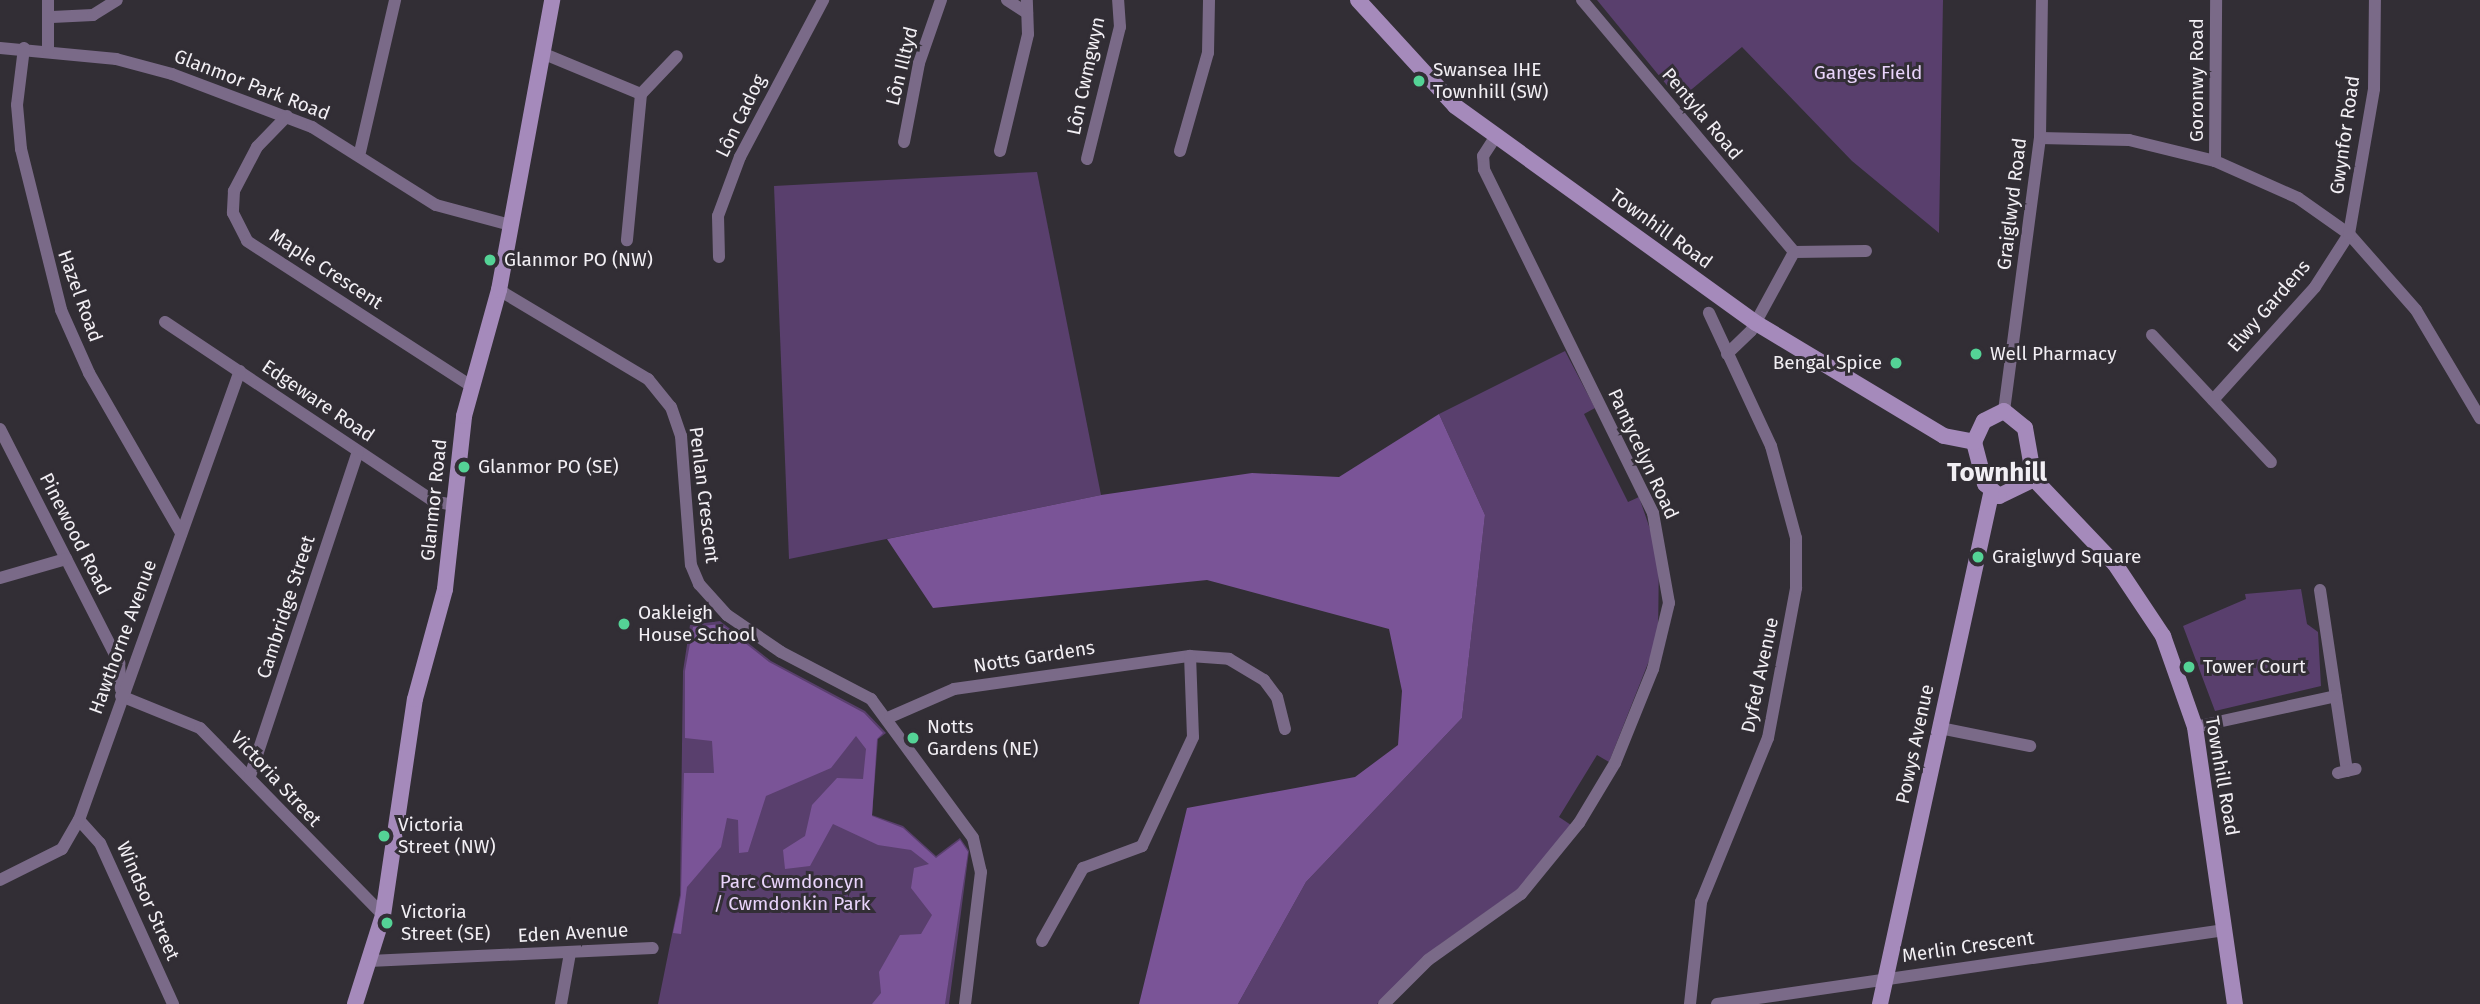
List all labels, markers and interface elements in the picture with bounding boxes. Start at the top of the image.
street label: Lôn Cwmgwyn [1062,15,1110,137]
street label: Goronwy Road [2186,18,2208,142]
street label: Lôn Illtyd [881,24,923,108]
street label: Glanmor Park Road [171,45,333,125]
place label: Swansea IHE Townhill (SW) [1433,59,1548,103]
park label: Ganges Field [1814,62,1922,84]
street label: Pentyla Road [1657,63,1747,165]
street label: Lôn Cadog [711,71,771,161]
marker: Swansea IHE Townhill (SW) [1411,73,1427,89]
street label: Gwynfor Road [2325,74,2365,196]
street label: Graiglwyd Road [1993,137,2031,271]
street label: Townhill Road [1605,184,1717,274]
street label: Maple Crescent [265,224,387,314]
street label: Hazel Road [53,247,107,345]
place label: Glanmor PO (NW) [504,249,653,271]
marker: Glanmor PO (NW) [482,252,498,268]
street label: Elwy Gardens [2223,255,2315,357]
place label: Well Pharmacy [1990,343,2117,365]
marker: Well Pharmacy [1968,346,1984,362]
place label: Bengal Spice [1773,352,1882,374]
street label: Edgeware Road [257,355,379,447]
marker: Bengal Spice [1888,355,1904,371]
street label: Pantycelyn Road [1603,385,1683,523]
street label: Penlan Crescent [684,425,724,565]
street label: Glanmor Road [416,438,452,562]
place label: Glanmor PO (SE) [478,456,619,478]
district label: Townhill [1947,457,2047,489]
marker: Glanmor PO (SE) [456,459,472,475]
street label: Pinewood Road [34,469,116,599]
street label: Cambridge Street [252,533,320,681]
place label: Graiglwyd Square [1992,546,2141,568]
marker: Graiglwyd Square [1970,549,1986,565]
street label: Hawthorne Avenue [84,557,162,717]
place label: Oakleigh House School [638,602,756,646]
street label: Dyfed Avenue [1737,615,1783,735]
marker: Oakleigh House School [616,616,632,632]
street label: Notts Gardens [972,636,1096,678]
place label: Tower Court [2203,656,2306,678]
marker: Tower Court [2181,659,2197,675]
street label: Powys Avenue [1891,682,1939,806]
street label: Townhill Road [2200,714,2244,838]
place label: Notts Gardens (NE) [927,716,1038,760]
street label: Victoria Street [226,727,326,831]
marker: Notts Gardens (NE) [905,730,921,746]
place label: Victoria Street (NW) [398,814,496,858]
marker: Victoria Street (NW) [376,828,392,844]
street label: Windsor Street [112,838,184,964]
park label: Parc Cwmdoncyn / Cwmdonkin Park [713,871,871,915]
place label: Victoria Street (SE) [401,901,490,945]
marker: Victoria Street (SE) [379,915,395,931]
street label: Eden Avenue [517,919,629,947]
street label: Merlin Crescent [1901,926,2035,968]

